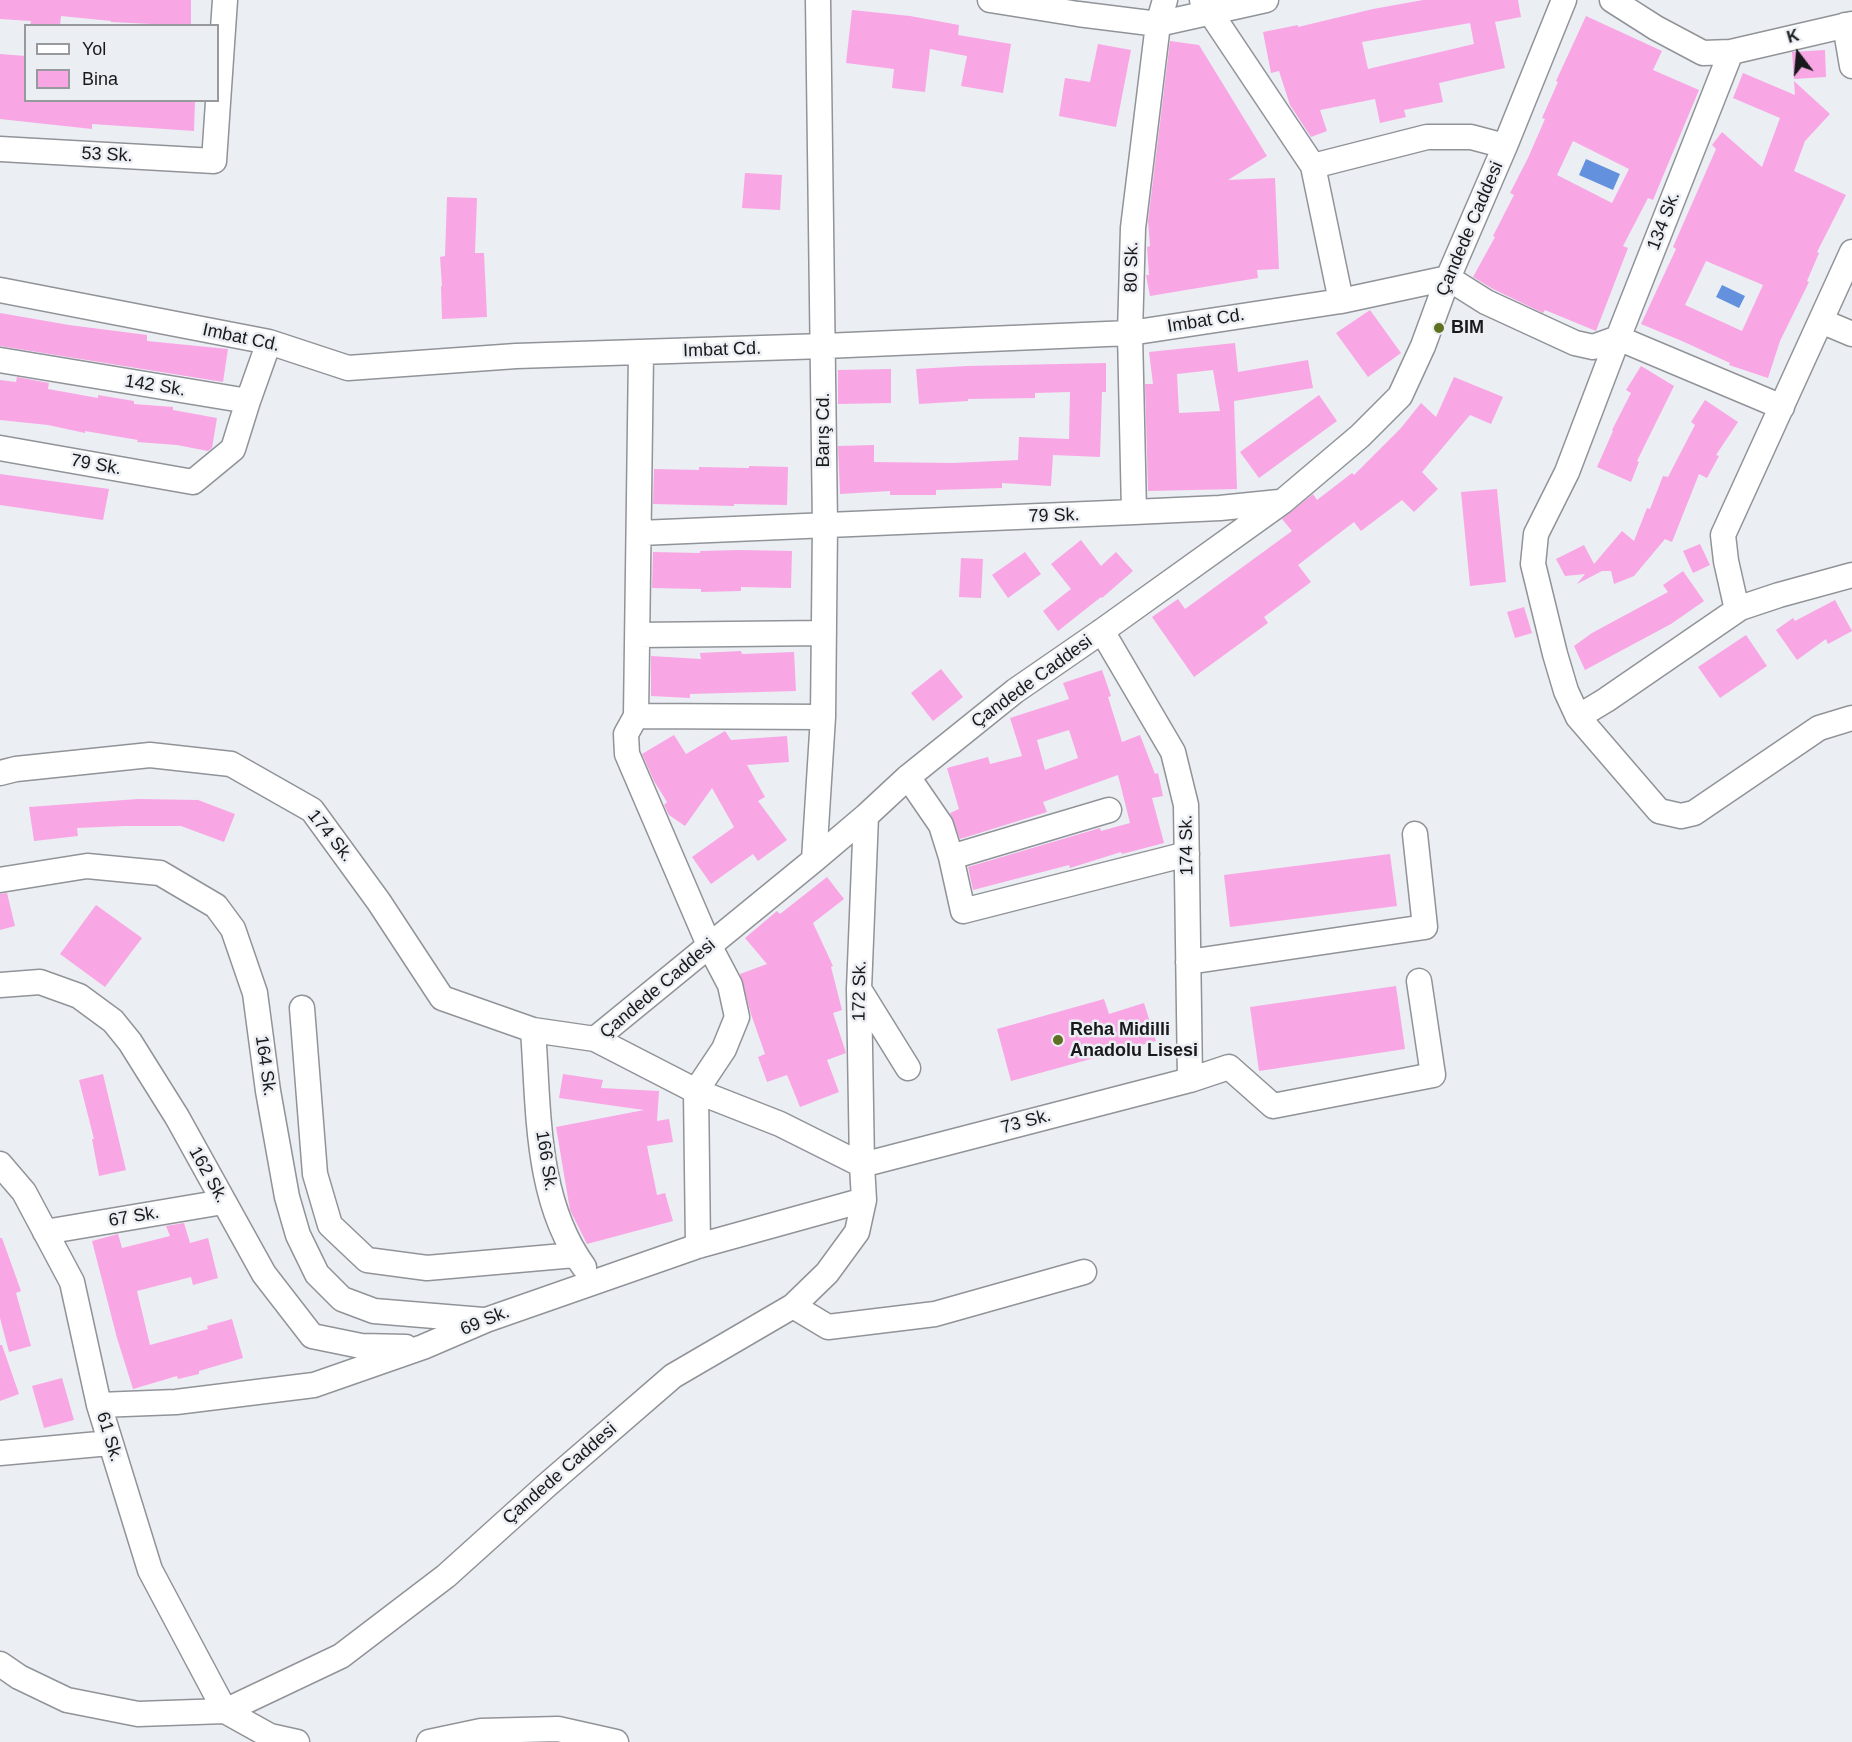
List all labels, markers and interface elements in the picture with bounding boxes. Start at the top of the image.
legend [24,24,219,102]
north arrow [1768,24,1828,84]
text: K [1785,26,1801,46]
text: Yol [82,39,106,59]
text: Bina [82,69,118,89]
street label: 53 Sk. [81,143,133,167]
street label: Çandede Caddesi [1432,158,1508,300]
street label: 134 Sk. [1643,189,1685,253]
street label: 80 Sk. [1121,241,1143,293]
street label: Imbat Cd. [1166,304,1246,338]
place label: BIM [1451,317,1484,339]
street label: Imbat Cd. [201,319,281,357]
marker: BIM [1432,321,1446,335]
street label: Imbat Cd. [683,338,761,362]
street label: 142 Sk. [123,371,187,401]
street label: Barış Cd. [813,392,835,468]
street label: 79 Sk. [69,450,123,480]
street label: 79 Sk. [1028,504,1080,528]
street label: Çandede Caddesi [967,631,1097,733]
street label: 174 Sk. [302,805,358,867]
street label: 174 Sk. [1176,814,1198,876]
street label: Çandede Caddesi [596,934,720,1044]
street label: 172 Sk. [849,960,871,1022]
place label: Reha Midilli Anadolu Lisesi [1070,1019,1198,1062]
marker: Reha Midilli Anadolu Lisesi [1051,1033,1065,1047]
street label: 164 Sk. [250,1034,280,1098]
street label: 73 Sk. [999,1105,1053,1139]
street label: 166 Sk. [531,1129,561,1193]
street label: 162 Sk. [184,1143,232,1207]
street label: 67 Sk. [107,1202,161,1232]
street label: 69 Sk. [457,1301,513,1341]
street label: 61 Sk. [91,1409,127,1465]
street label: Çandede Caddesi [499,1419,621,1529]

